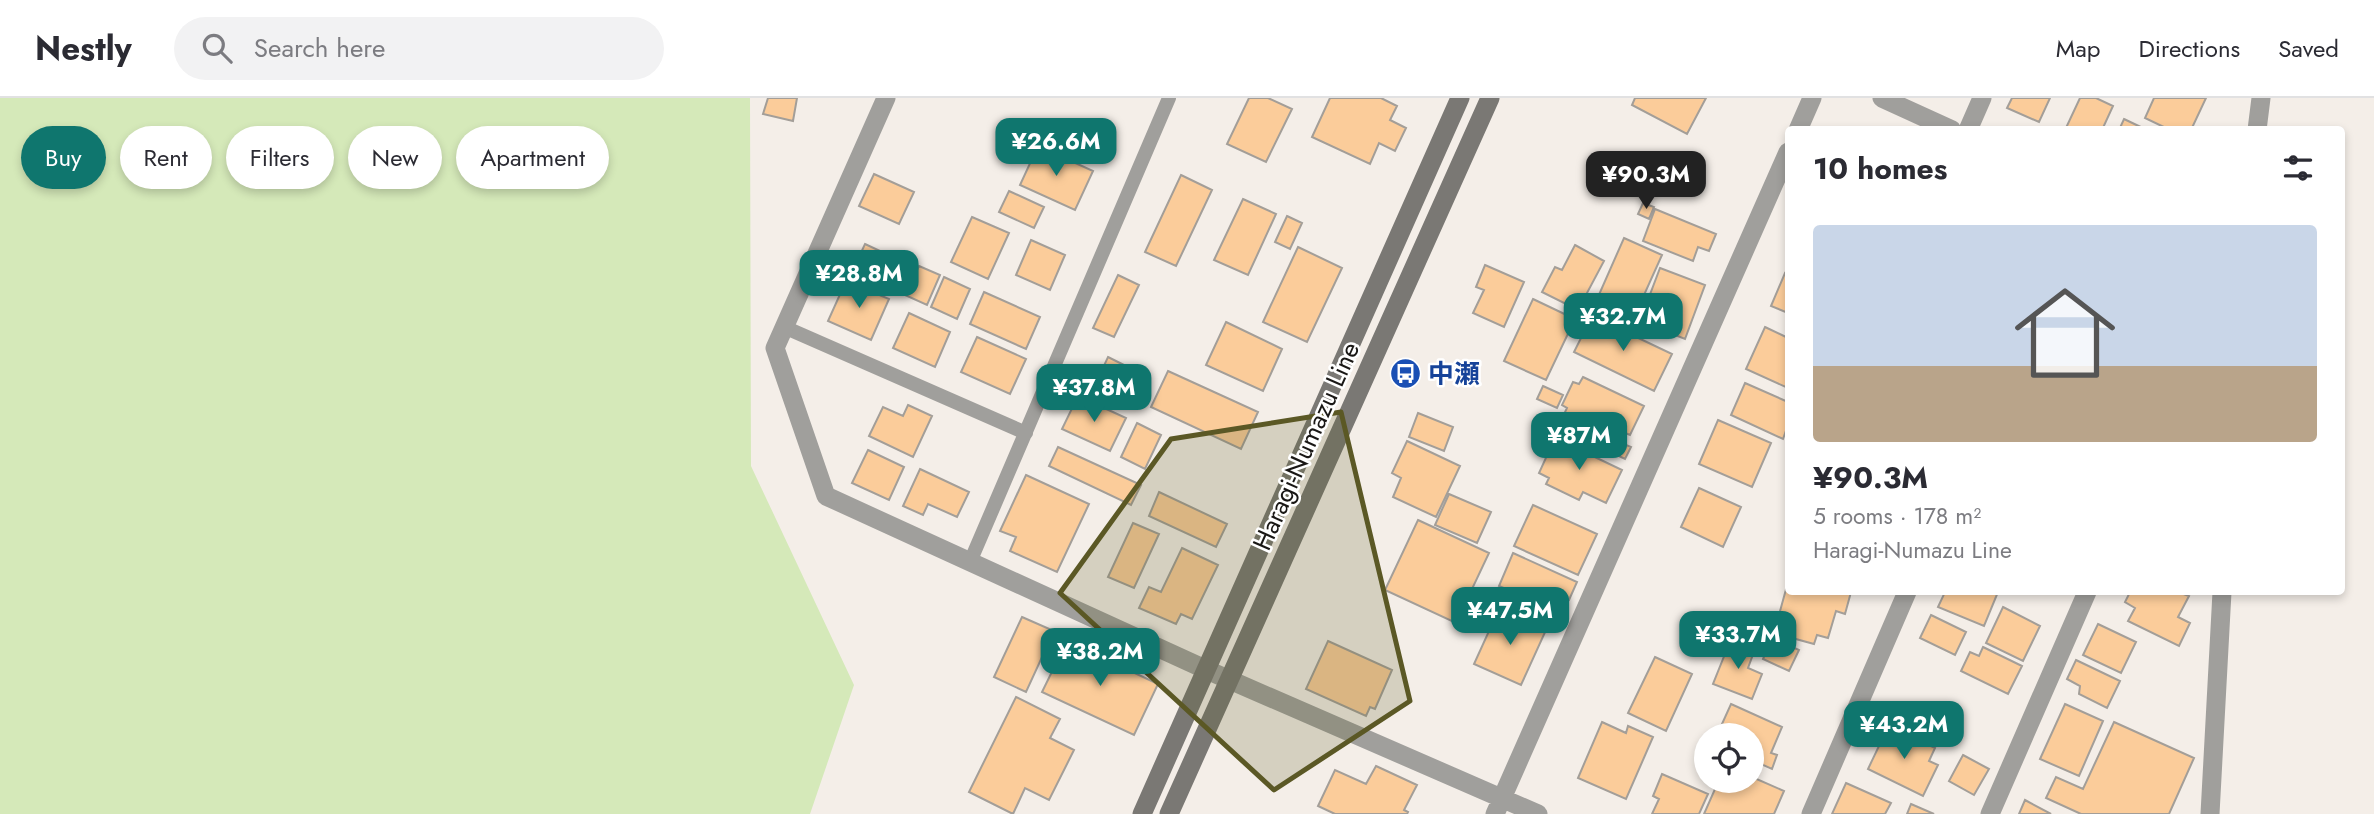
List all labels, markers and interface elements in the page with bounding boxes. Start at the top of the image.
search box [174,17,664,80]
text: Nestly [35,25,132,72]
icon: search [198,29,236,67]
text: Search here [254,29,385,67]
text: Map [2056,31,2101,66]
text: Directions [2139,31,2240,66]
text: Saved [2278,31,2339,66]
pin: ¥26.6M [999,118,1113,178]
text: ¥26.6M [1011,124,1101,158]
chip: Buy [21,126,106,189]
chip: Rent [120,126,212,189]
chip: Filters [226,126,334,189]
chip: New [348,126,442,189]
chip: Apartment [456,126,609,189]
text: 10 homes [1813,147,1947,190]
icon: filters [2279,149,2317,187]
pin: ¥90.3M [1589,152,1703,211]
text: ¥90.3M [1602,157,1690,191]
pin: ¥28.8M [802,250,916,310]
text: ¥28.8M [816,256,902,290]
icon: home [2002,270,2128,396]
pin: ¥32.7M [1566,294,1680,353]
text: ¥32.7M [1580,299,1666,333]
street label: Haragi-Numazu Line [1243,336,1369,556]
place label: 中瀬 [1428,355,1480,393]
bus stop icon: 中瀬 [1388,357,1422,391]
pin: ¥37.8M [1037,364,1151,424]
text: ¥37.8M [1052,370,1136,404]
pin: ¥87M [1538,412,1620,472]
text: ¥87M [1547,418,1611,452]
text: ¥90.3M [1813,456,1928,499]
text: 5 rooms · 178 m² [1813,499,1981,533]
text: Haragi-Numazu Line [1813,533,2012,567]
pin: ¥47.5M [1453,588,1567,647]
text: ¥47.5M [1467,593,1553,627]
pin: ¥33.7M [1681,612,1795,671]
text: ¥33.7M [1695,617,1781,651]
pin: ¥38.2M [1043,628,1157,688]
text: ¥38.2M [1057,634,1143,668]
pin: ¥43.2M [1847,702,1961,761]
text: ¥43.2M [1860,707,1948,741]
map controls [1694,723,1764,793]
button: locate [1694,723,1764,793]

